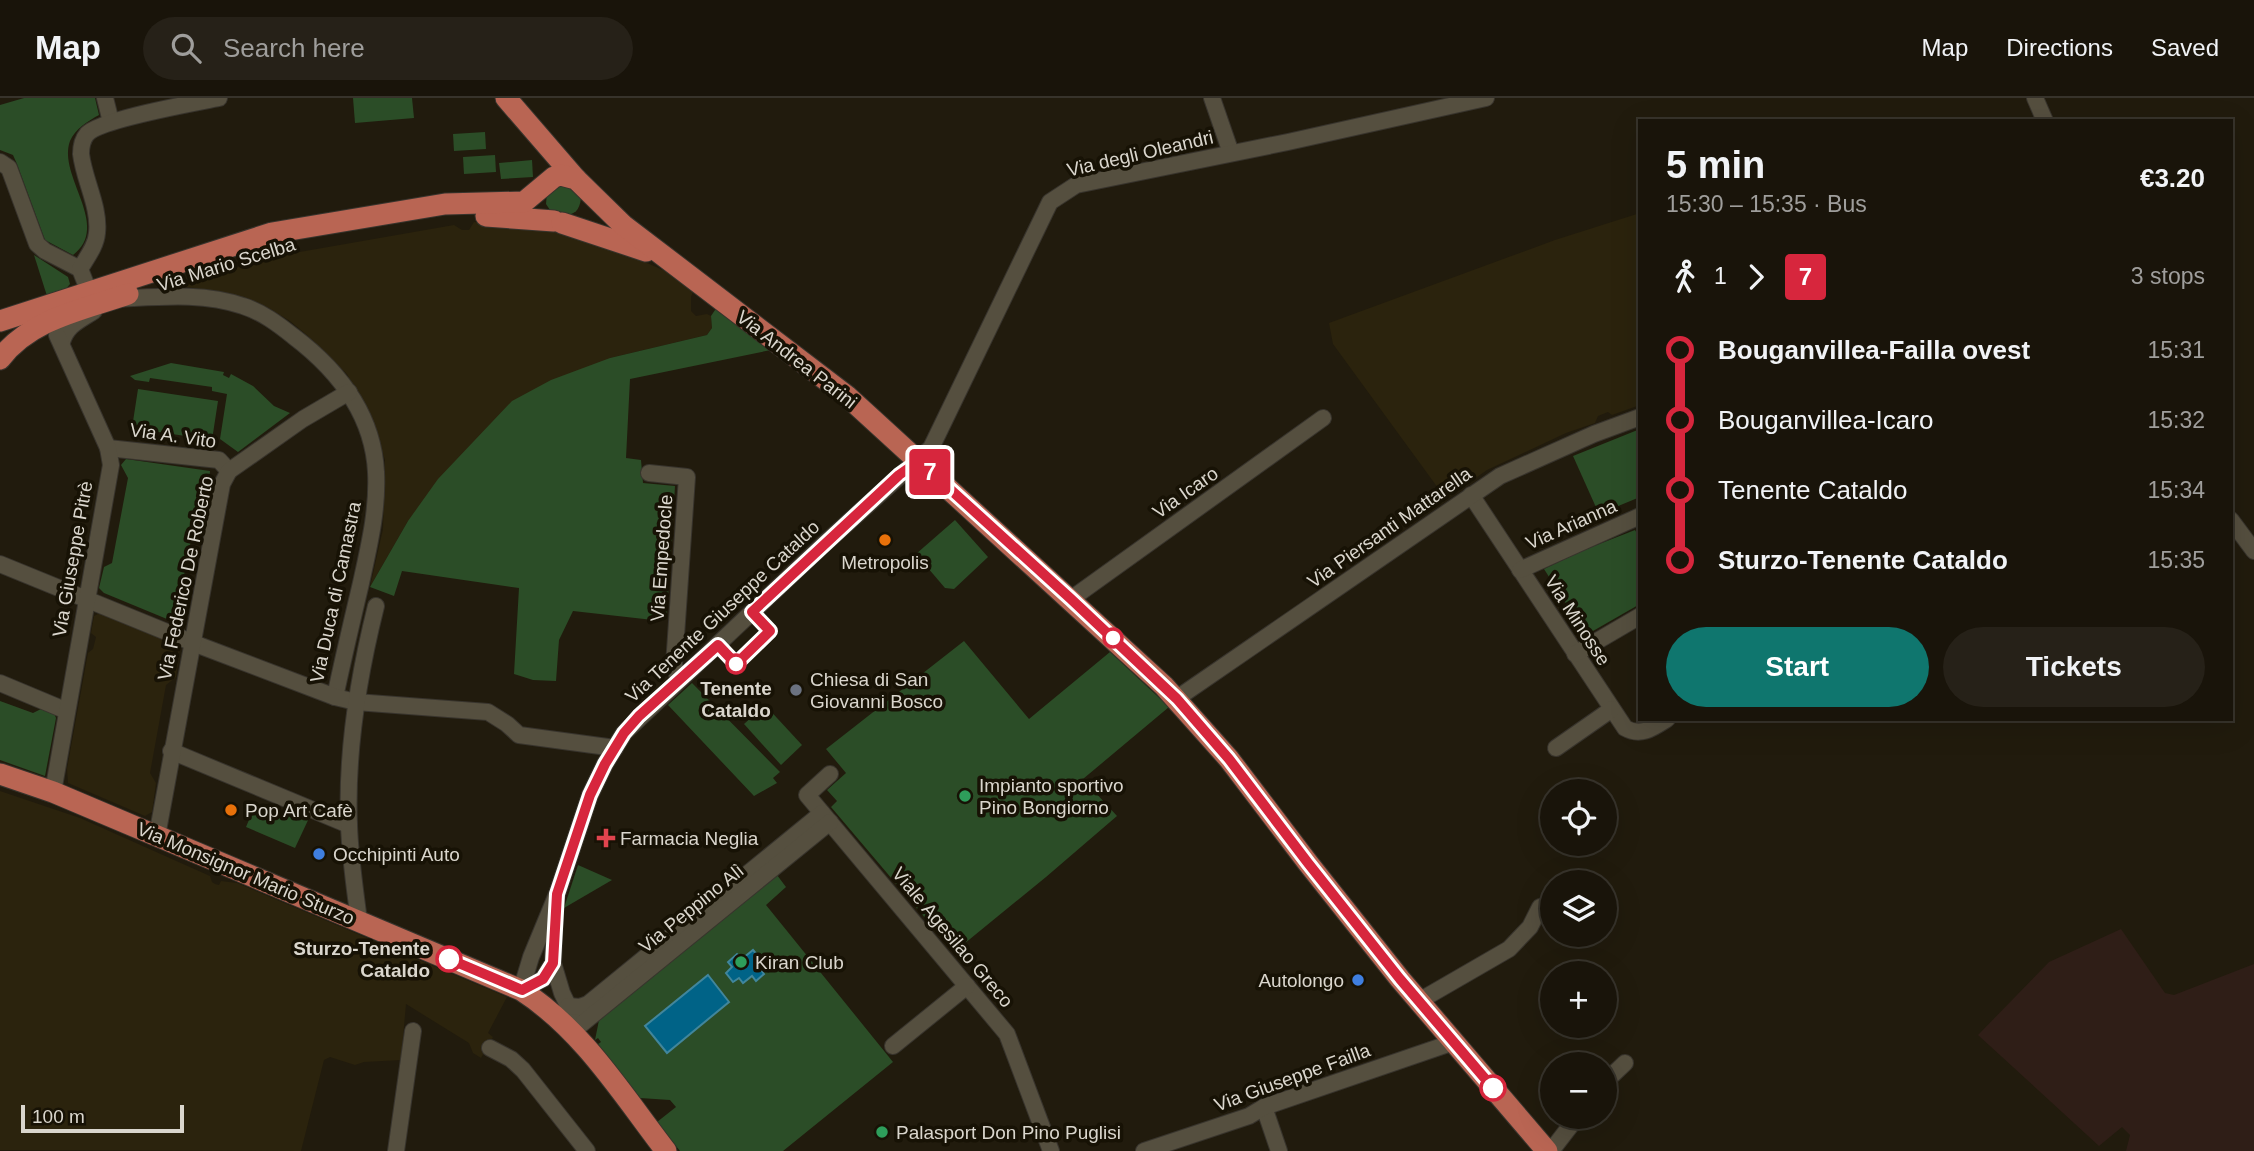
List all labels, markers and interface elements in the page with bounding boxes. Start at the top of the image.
search box [143,17,633,80]
text: Map [35,29,101,66]
icon: search [167,29,205,67]
text: Search here [223,33,365,63]
text: Map [1922,34,1968,61]
text: Directions [2006,34,2113,61]
text: Saved [2151,34,2219,61]
street label: Via degli Oleandri [1065,126,1215,181]
text: 5 min [1666,144,1765,186]
text: €3.20 [2140,163,2205,193]
text: 15:30 – 15:35 · Bus [1666,191,1867,217]
street label: Via Mario Scelba [155,233,298,295]
icon: walk [1666,258,1704,296]
icon: forward [1737,258,1775,296]
text: 1 [1714,263,1727,289]
text: 7 [1799,263,1812,290]
text: 3 stops [2131,263,2205,289]
street label: Via Andrea Parini [733,306,861,413]
text: Bouganvillea-Failla ovest [1718,335,2030,365]
text: 15:31 [2147,337,2205,363]
text: Bouganvillea-Icaro [1718,405,1933,435]
text: 15:32 [2147,407,2205,433]
street label: Via A. Vito [128,419,217,452]
line badge: 7 [907,449,953,495]
text: 7 [923,458,937,485]
street label: Via Icaro [1149,462,1222,522]
street label: Via Piersanti Mattarella [1303,463,1476,592]
street label: Via Federico De Roberto [154,474,217,682]
text: Tenente Cataldo [1718,475,1907,505]
text: 15:34 [2147,477,2205,503]
street label: Via Giuseppe Pitrè [48,479,97,639]
street label: Via Empedocle [647,494,676,622]
street label: Via Arianna [1523,495,1620,554]
street label: Via Duca di Camastra [306,499,365,684]
street label: Via Tenente Giuseppe Cataldo [621,516,824,707]
marker: Metropolis [877,532,893,548]
text: Sturzo-Tenente Cataldo [1718,545,2008,575]
text: 15:35 [2147,547,2205,573]
place label: Metropolis [841,552,929,573]
street label: Via Minosse [1541,571,1614,669]
button: Start [1666,627,1929,707]
button: Tickets [1943,627,2205,707]
unlabelled marker [1103,628,1123,648]
marker: Tenente Cataldo [726,654,746,674]
place label: Chiesa di San Giovanni Bosco [810,669,943,712]
place label: Tenente Cataldo [700,678,772,721]
marker: Chiesa di San Giovanni Bosco [788,682,804,698]
place label: Impianto sportivo Pino Bongiorno [979,775,1124,818]
map controls [1540,779,1617,1129]
button: locate [1540,779,1617,856]
marker: Impianto sportivo Pino Bongiorno [957,788,973,804]
place label: Pop Art Cafè [245,800,353,821]
marker: Pop Art Cafè [223,802,239,818]
street label: Via Monsignor Mario Sturzo [134,818,358,929]
place label: Farmacia Neglia [620,828,759,849]
marker: Farmacia Neglia [598,830,614,846]
place label: Occhipinti Auto [333,844,460,865]
marker: Occhipinti Auto [311,846,327,862]
street label: Via Peppino Alì [635,860,748,957]
street label: Viale Agesilao Greco [888,863,1017,1012]
button: layers [1540,870,1617,947]
place label: Sturzo-Tenente Cataldo [293,938,430,981]
marker: Sturzo-Tenente Cataldo [436,946,462,972]
place label: Kiran Club [755,952,844,973]
marker: Kiran Club [733,954,749,970]
button: + [1540,961,1617,1038]
place label: Autolongo [1258,970,1344,991]
marker: Autolongo [1350,972,1366,988]
street label: Via Giuseppe Failla [1211,1039,1373,1115]
button: − [1540,1052,1617,1129]
unlabelled marker [1480,1075,1506,1101]
scale bar [21,1102,184,1134]
text: 100 m [32,1106,85,1127]
place label: Palasport Don Pino Puglisi [896,1122,1121,1143]
marker: Palasport Don Pino Puglisi [874,1124,890,1140]

